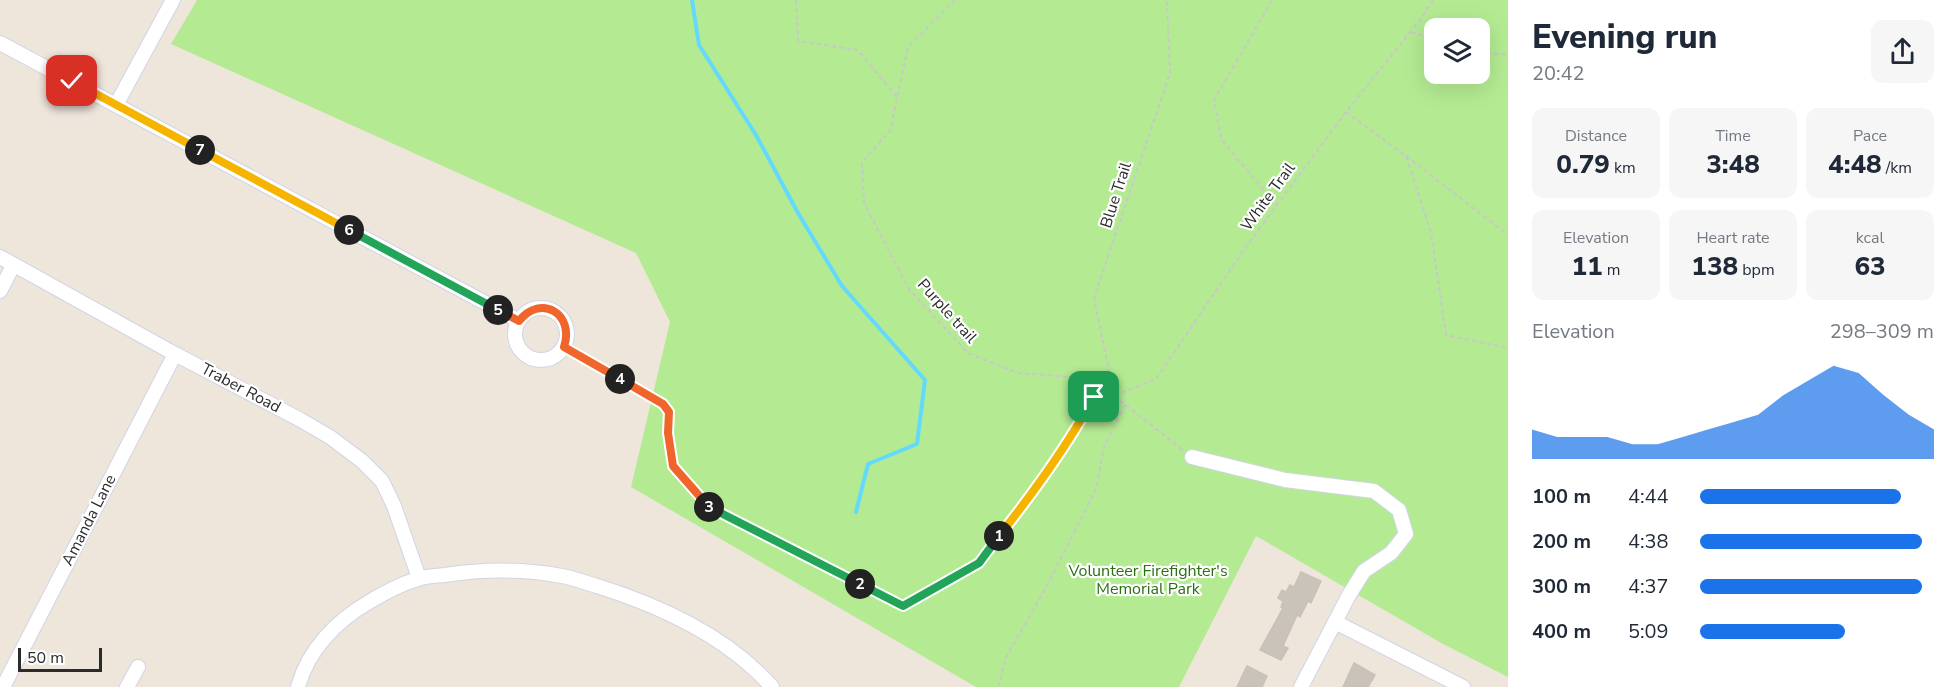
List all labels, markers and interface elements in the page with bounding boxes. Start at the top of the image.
text: Evening run [1532,15,1717,60]
map controls [1424,18,1490,84]
button: layers [1424,18,1490,84]
button: share [1871,20,1934,83]
pin [46,55,97,106]
text: 20:42 [1532,60,1585,87]
icon: check [55,64,88,97]
text: Distance [1565,125,1627,147]
text: Time [1715,125,1751,147]
text: Pace [1853,125,1887,147]
pin: 7 [185,135,215,165]
text: 7 [195,139,205,161]
text: 0.79 [1556,147,1610,182]
text: 3:48 [1706,147,1760,182]
text: 4:48 [1828,147,1882,182]
text: km [1610,157,1636,179]
text: /km [1882,157,1912,179]
street label: White Trail [1236,158,1300,236]
street label: Blue Trail [1095,159,1137,231]
pin: 6 [334,215,364,245]
text: 6 [344,219,354,241]
text: Elevation [1563,227,1629,249]
text: Heart rate [1696,227,1770,249]
text: kcal [1856,227,1884,249]
text: 11 [1571,249,1603,284]
text: 138 [1691,249,1738,284]
text: 63 [1854,249,1886,284]
text: m [1603,259,1621,281]
text: bpm [1738,259,1775,281]
street label: Purple trail [912,274,982,348]
pin: 5 [483,295,513,325]
text: 5 [493,299,503,321]
text: Elevation [1532,318,1615,345]
text: 298–309 m [1830,318,1934,345]
street label: Traber Road [197,358,285,418]
pin: 4 [605,364,635,394]
text: 4 [615,368,625,390]
pin [1068,371,1119,422]
icon: arrive [1077,380,1110,413]
street label: Amanda Lane [57,471,121,569]
text: 100 m [1532,483,1591,510]
text: 4:44 [1628,483,1669,510]
pin: 3 [694,492,724,522]
text: 3 [704,496,714,518]
pin: 1 [984,521,1014,551]
text: 1 [994,525,1004,547]
text: 200 m [1532,528,1591,555]
text: 4:38 [1628,528,1669,555]
park label: Volunteer Firefighter's Memorial Park [1067,560,1228,600]
pin: 2 [845,569,875,599]
text: 2 [855,573,865,595]
text: 300 m [1532,573,1591,600]
text: 4:37 [1628,573,1669,600]
text: 400 m [1532,618,1591,645]
text: 5:09 [1628,618,1669,645]
scale bar [18,645,102,672]
text: 50 m [27,647,64,669]

